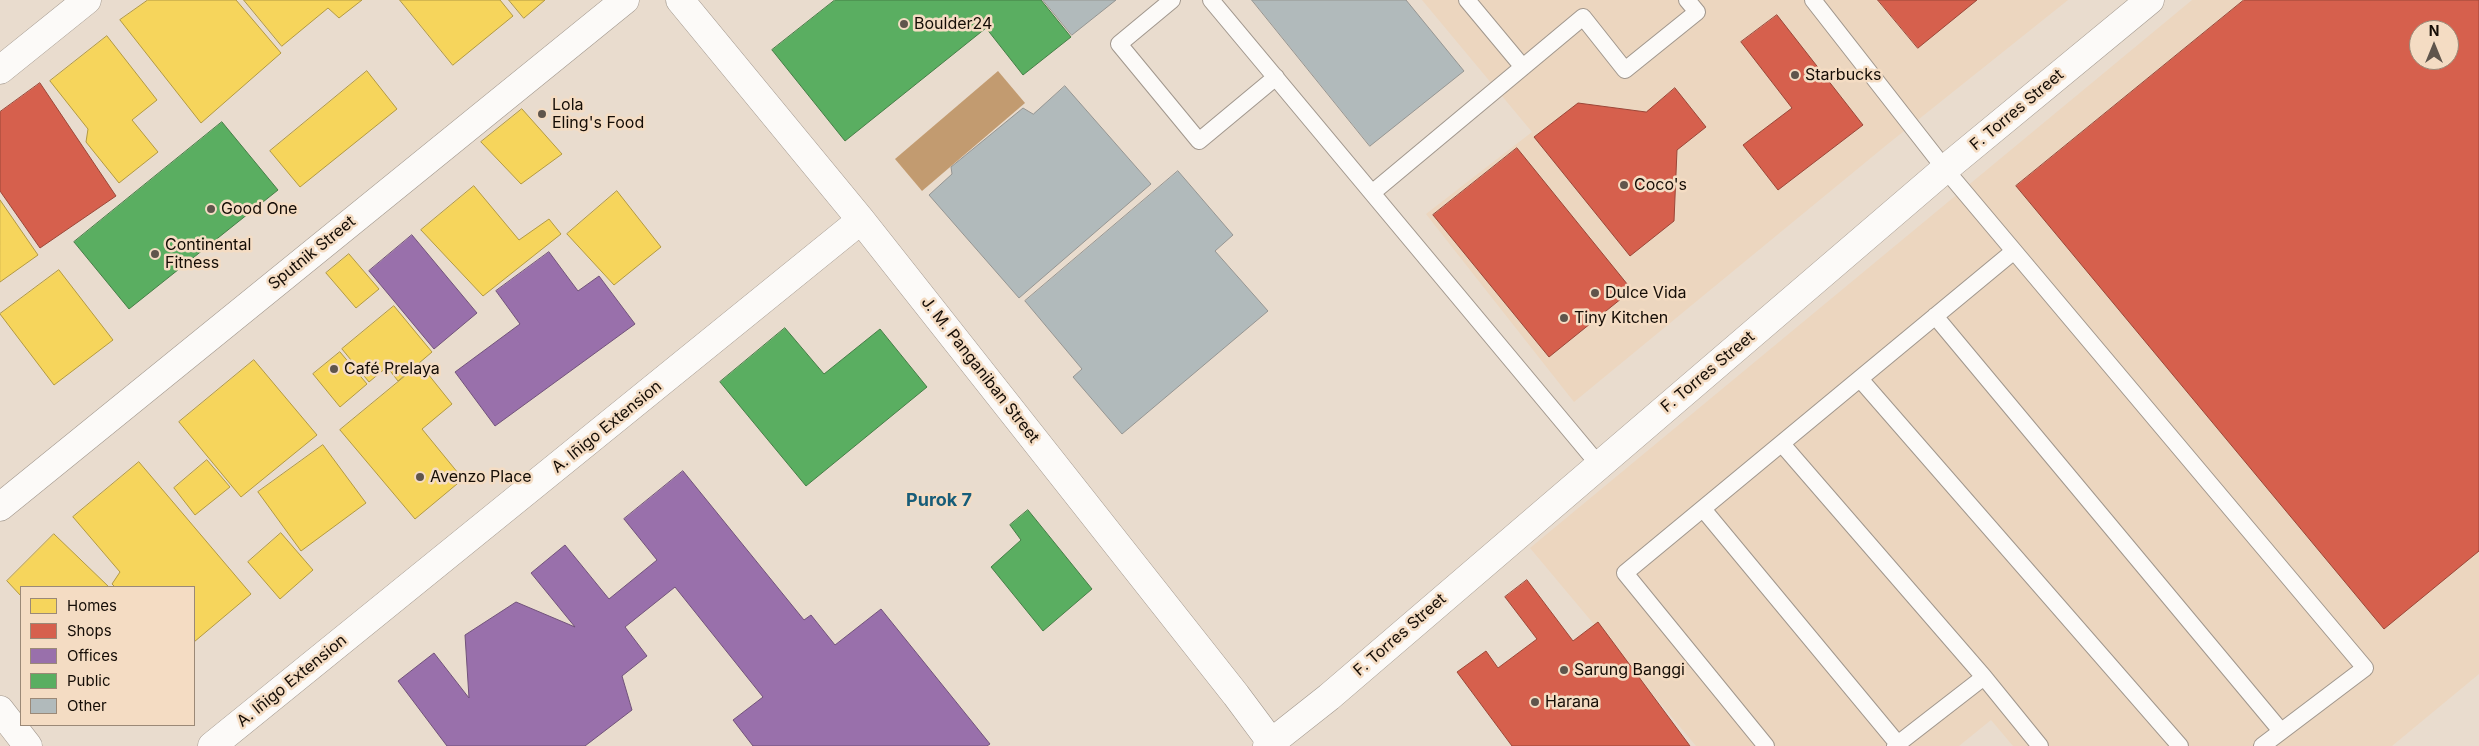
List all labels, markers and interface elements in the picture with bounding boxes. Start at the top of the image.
place label: Boulder24 [914,14,992,34]
marker: Boulder24 [898,18,910,30]
north arrow [2409,20,2459,70]
text: N [2429,22,2439,39]
place label: Starbucks [1805,65,1881,85]
street label: F. Torres Street [1966,65,2068,155]
marker: Starbucks [1789,69,1801,81]
place label: Lola Eling's Food [552,95,644,133]
marker: Lola Eling's Food [536,108,548,120]
place label: Coco's [1634,175,1687,195]
marker: Coco's [1618,179,1630,191]
place label: Good One [221,199,297,219]
marker: Good One [205,203,217,215]
street label: Sputnik Street [265,212,359,294]
place label: Continental Fitness [165,235,251,273]
marker: Continental Fitness [149,248,161,260]
place label: Dulce Vida [1605,283,1687,303]
marker: Dulce Vida [1589,287,1601,299]
street label: J. M. Panganiban Street [917,293,1043,447]
place label: Tiny Kitchen [1574,308,1668,328]
marker: Tiny Kitchen [1558,312,1570,324]
street label: F. Torres Street [1657,327,1759,417]
place label: Café Prelaya [344,359,440,379]
marker: Café Prelaya [328,363,340,375]
street label: A. Iñigo Extension [548,377,666,477]
place label: Avenzo Place [430,467,532,487]
marker: Avenzo Place [414,471,426,483]
district label: Purok 7 [906,490,972,512]
legend [20,586,195,726]
street label: F. Torres Street [1350,590,1450,680]
text: Homes [67,596,117,615]
text: Shops [67,621,112,640]
street label: A. Iñigo Extension [233,631,351,731]
text: Offices [67,646,118,665]
place label: Sarung Banggi [1574,660,1685,680]
marker: Sarung Banggi [1558,664,1570,676]
text: Public [67,671,110,690]
place label: Harana [1545,692,1599,712]
text: Other [67,696,107,715]
marker: Harana [1529,696,1541,708]

